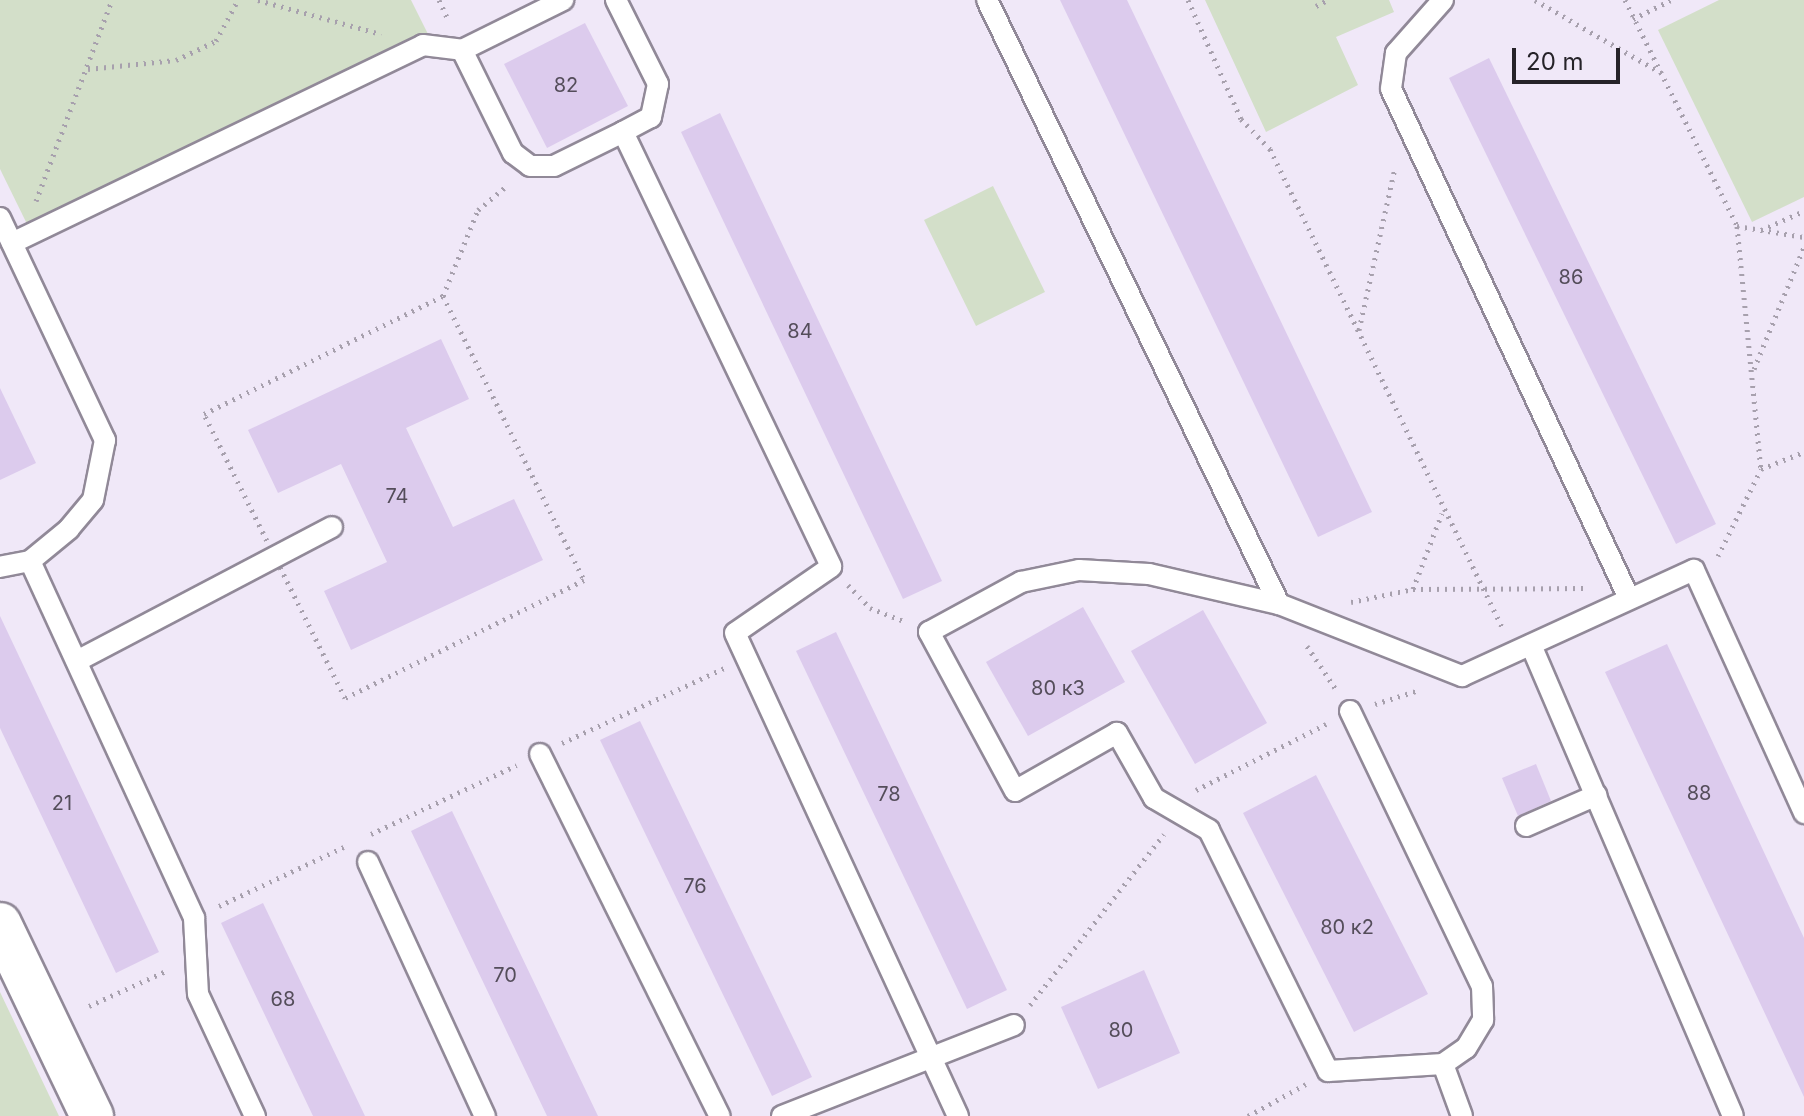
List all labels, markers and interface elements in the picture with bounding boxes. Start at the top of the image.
scale bar [1516,32,1624,82]
text: 20 m [1526,47,1584,76]
house number: 82 [554,73,578,97]
house number: 86 [1559,265,1583,289]
house number: 84 [787,319,813,343]
house number: 74 [385,484,409,508]
house number: 80 к3 [1031,676,1085,700]
house number: 88 [1687,781,1711,805]
house number: 78 [877,782,901,806]
house number: 21 [52,791,72,815]
house number: 76 [683,874,707,898]
house number: 80 к2 [1320,915,1374,939]
house number: 70 [493,963,517,987]
house number: 68 [271,987,295,1011]
house number: 80 [1109,1018,1133,1042]

